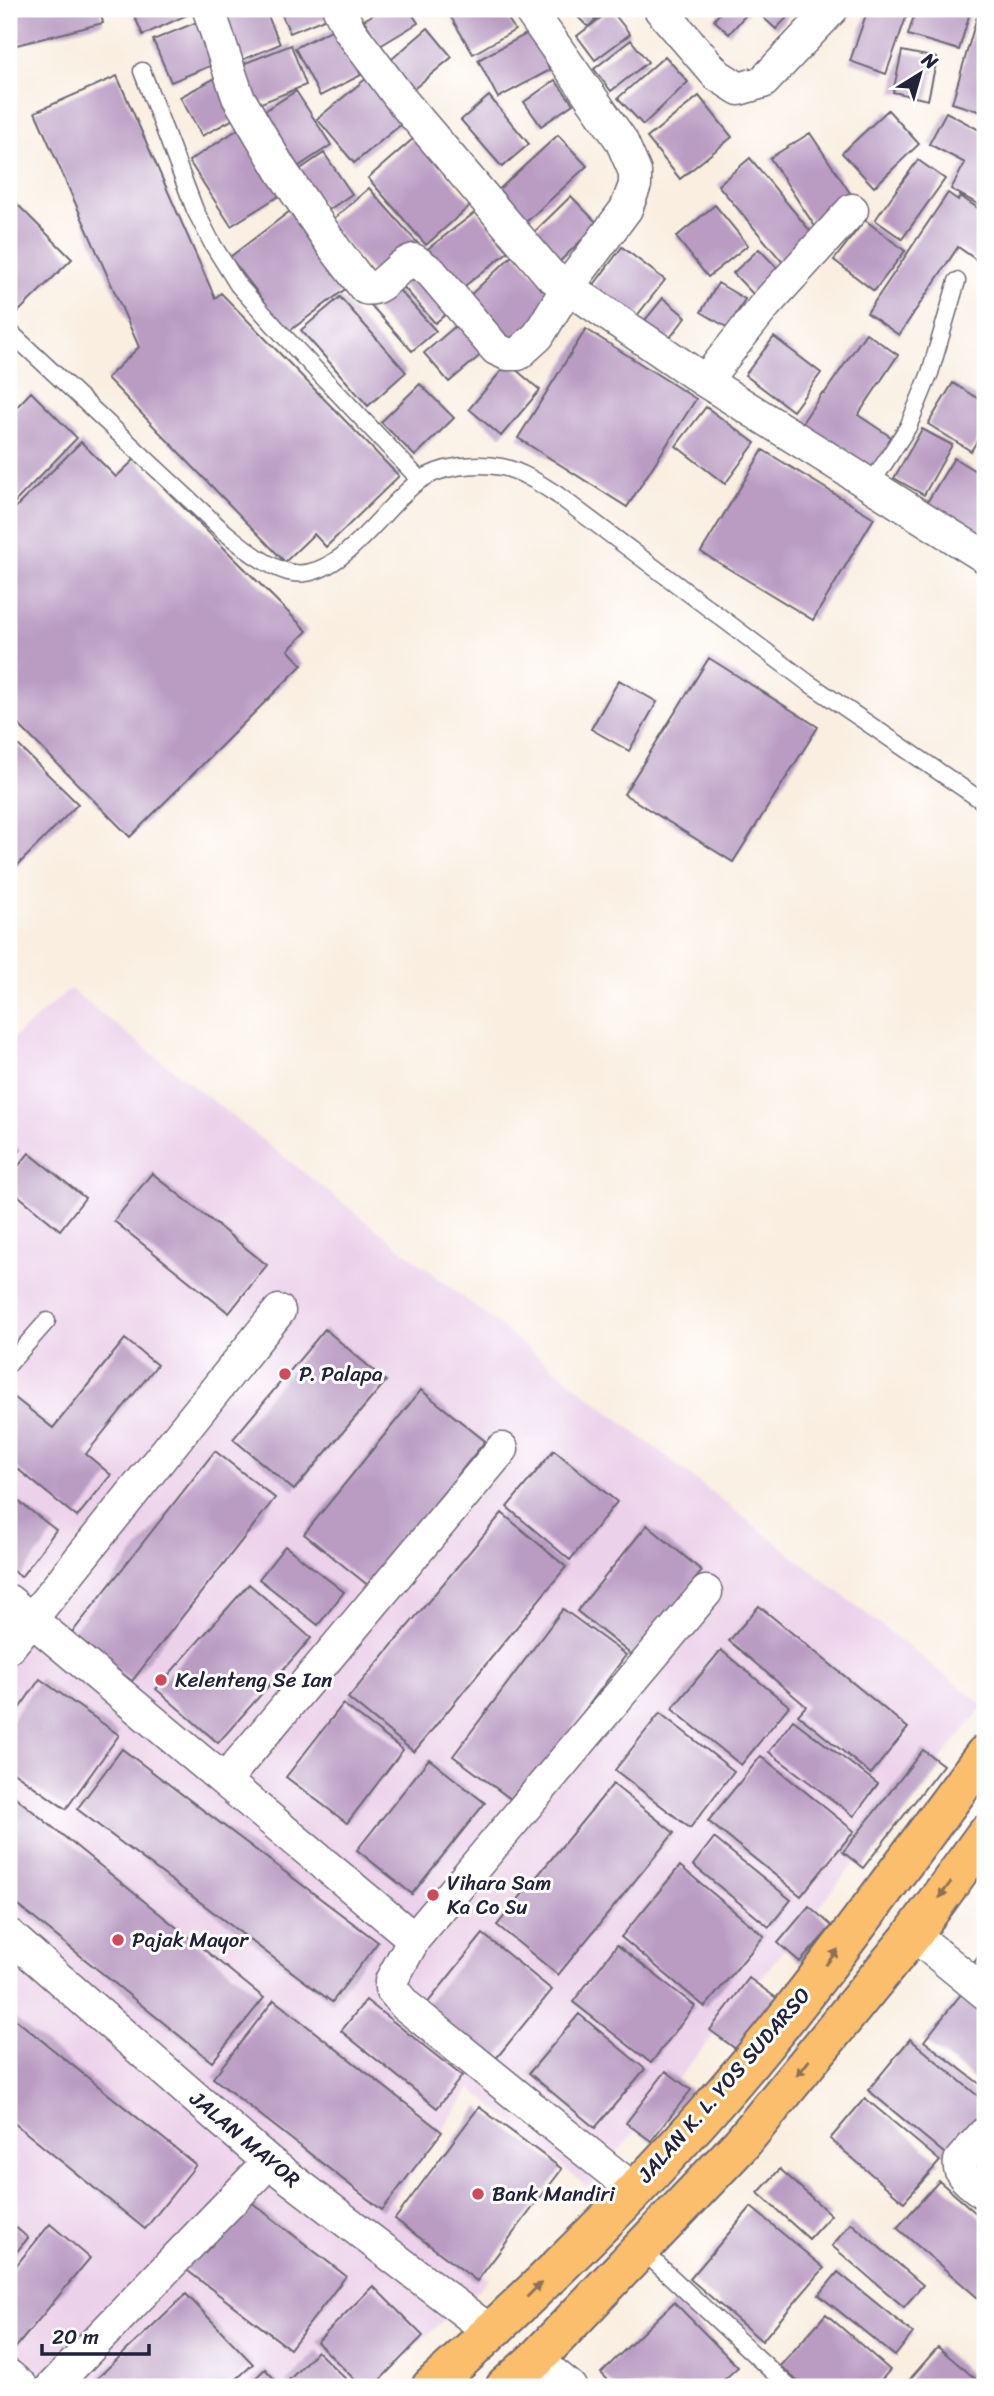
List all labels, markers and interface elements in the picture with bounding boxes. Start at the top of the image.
north arrow [886,38,956,108]
text: N [914,43,946,78]
place label: P. Palapa [299,1355,383,1393]
marker: P. Palapa [277,1366,293,1382]
place label: Kelenteng Se Ian [175,1661,332,1699]
marker: Kelenteng Se Ian [153,1672,169,1688]
place label: Vihara Sam Ka Co Su [447,1864,551,1926]
one-way arrow [938,1881,952,1899]
marker: Vihara Sam Ka Co Su [425,1887,441,1903]
place label: Pajak Mayor [132,1921,249,1959]
marker: Pajak Mayor [110,1932,126,1948]
one-way arrow [825,1948,840,1966]
street label: JALAN K. L. YOS SUDARSO [627,1978,820,2193]
one-way arrow [796,2059,811,2077]
street label: JALAN MAYOR [180,2080,309,2197]
place label: Bank Mandiri [492,2175,616,2213]
marker: Bank Mandiri [470,2186,486,2202]
one-way arrow [525,2281,542,2298]
scale bar [42,2312,149,2356]
text: 20 m [52,2318,99,2356]

